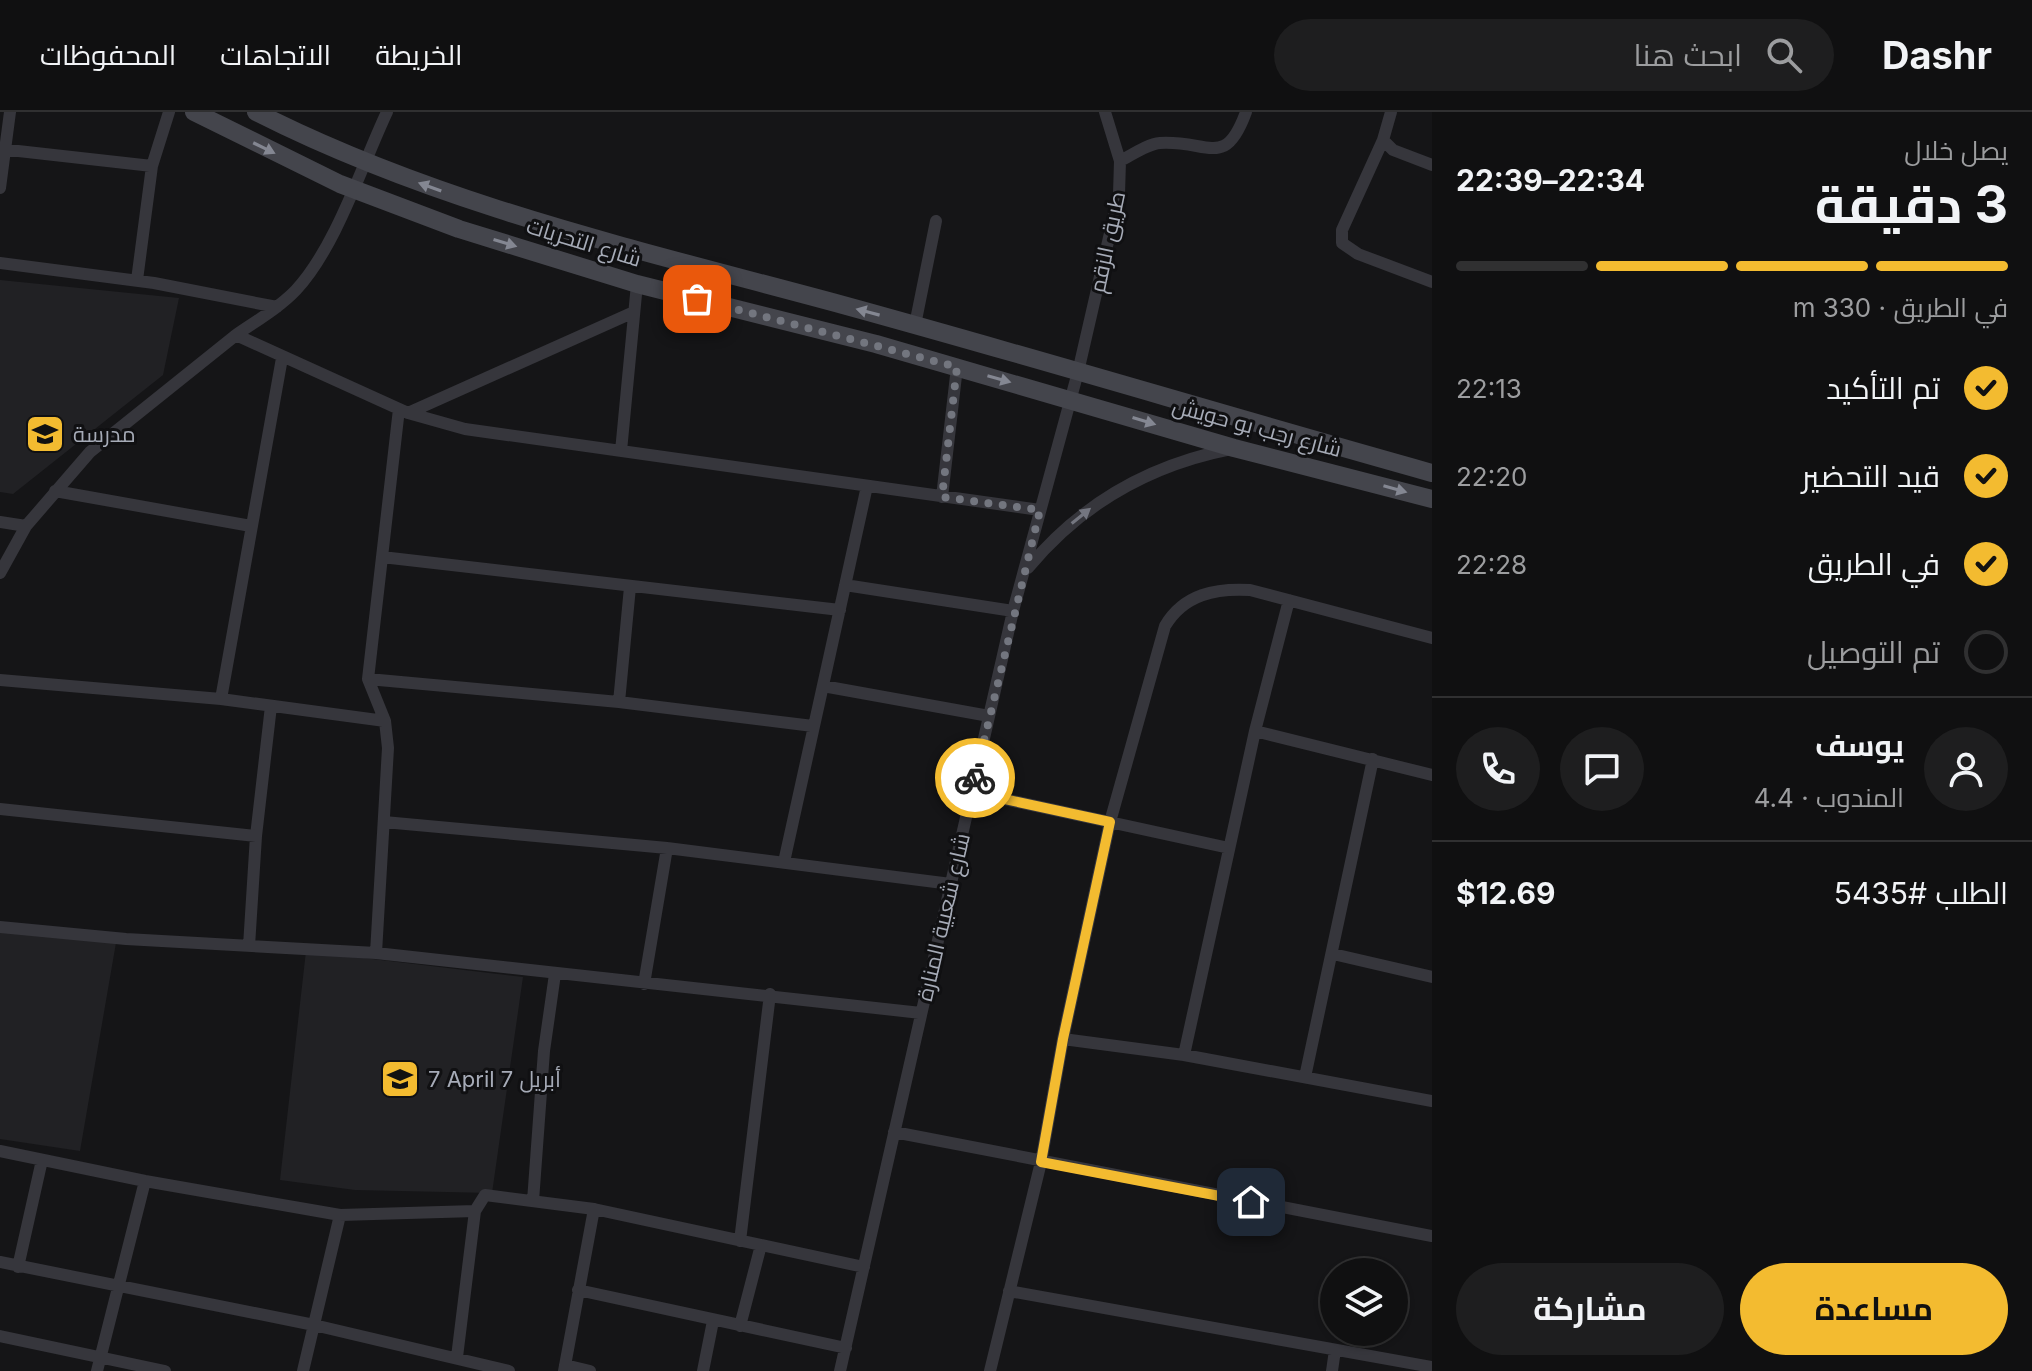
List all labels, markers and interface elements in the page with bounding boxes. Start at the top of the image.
search box [1274,19,1834,91]
text: Dashr [1882,32,1992,78]
icon: search [1762,33,1806,77]
text: ابحث هنا [1633,37,1742,73]
text: المحفوظات [40,38,176,72]
text: الاتجاهات [220,38,331,72]
text: الخريطة [375,38,463,72]
text: يصل خلال [1904,135,2008,166]
one-way arrow [252,141,275,155]
text: 22:34–22:39 [1456,162,1645,198]
text: 3 دقيقة [1815,173,2008,236]
one-way arrow [418,180,442,193]
street label: طريق الزقم [1084,189,1133,296]
street label: شارع التحريات [523,212,645,274]
one-way arrow [494,237,518,250]
pin [663,265,731,333]
icon: bag [675,277,719,321]
text: في الطريق · 330 m [1793,292,2008,323]
one-way arrow [855,306,880,318]
icon: check [1964,366,2008,410]
text: تم التأكيد [1826,370,1940,406]
one-way arrow [987,373,1011,386]
text: 22:13 [1456,373,1522,404]
street label: شارع رجب بو حويش [1169,392,1344,464]
school or university icon: مدرسة [24,413,66,455]
one-way arrow [1132,415,1156,428]
place label: مدرسة [73,421,136,447]
icon: check [1964,454,2008,498]
text: قيد التحضير [1802,458,1940,494]
text: 22:20 [1456,461,1527,492]
one-way arrow [1382,483,1407,495]
one-way arrow [1070,507,1091,524]
icon: check [1964,542,2008,586]
text: في الطريق [1808,546,1940,582]
text: 22:28 [1456,549,1527,580]
text: تم التوصيل [1807,634,1940,670]
button: phone [1456,727,1540,811]
button: chat [1560,727,1644,811]
text: يوسف [1815,727,1904,763]
button: person [1924,727,2008,811]
courier [935,738,1015,818]
icon: bike [953,756,997,800]
text: المندوب · 4.4 [1754,782,1904,813]
street label: شارع شعبية المنارة [911,831,977,1004]
text: $12.69 [1456,875,1556,911]
text: الطلب #5435 [1834,875,2008,911]
school or university icon: 7 April 7 أبريل [379,1058,421,1100]
place label: 7 April 7 أبريل [428,1066,561,1093]
pin [1217,1168,1285,1236]
icon: home [1229,1180,1273,1224]
map controls [1320,1258,1408,1346]
button: layers [1320,1258,1408,1346]
button: مشاركة [1456,1263,1724,1355]
button: مساعدة [1740,1263,2008,1355]

